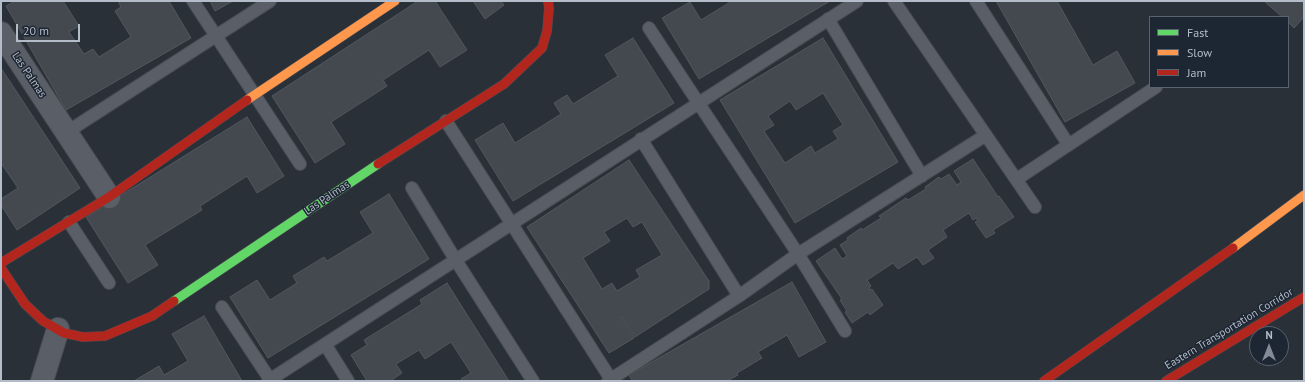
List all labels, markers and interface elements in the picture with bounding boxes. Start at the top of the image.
scale bar [18,16,82,42]
legend [1149,16,1289,88]
text: 20 m [23,23,49,38]
text: Fast [1187,25,1208,40]
text: Slow [1187,45,1212,60]
street label: Las Palmas [9,50,49,100]
text: Jam [1187,65,1206,80]
street label: Las Palmas [302,178,352,218]
street label: Eastern Transportation Corridor [1163,285,1295,373]
north arrow [1249,326,1289,366]
text: N [1265,328,1273,342]

